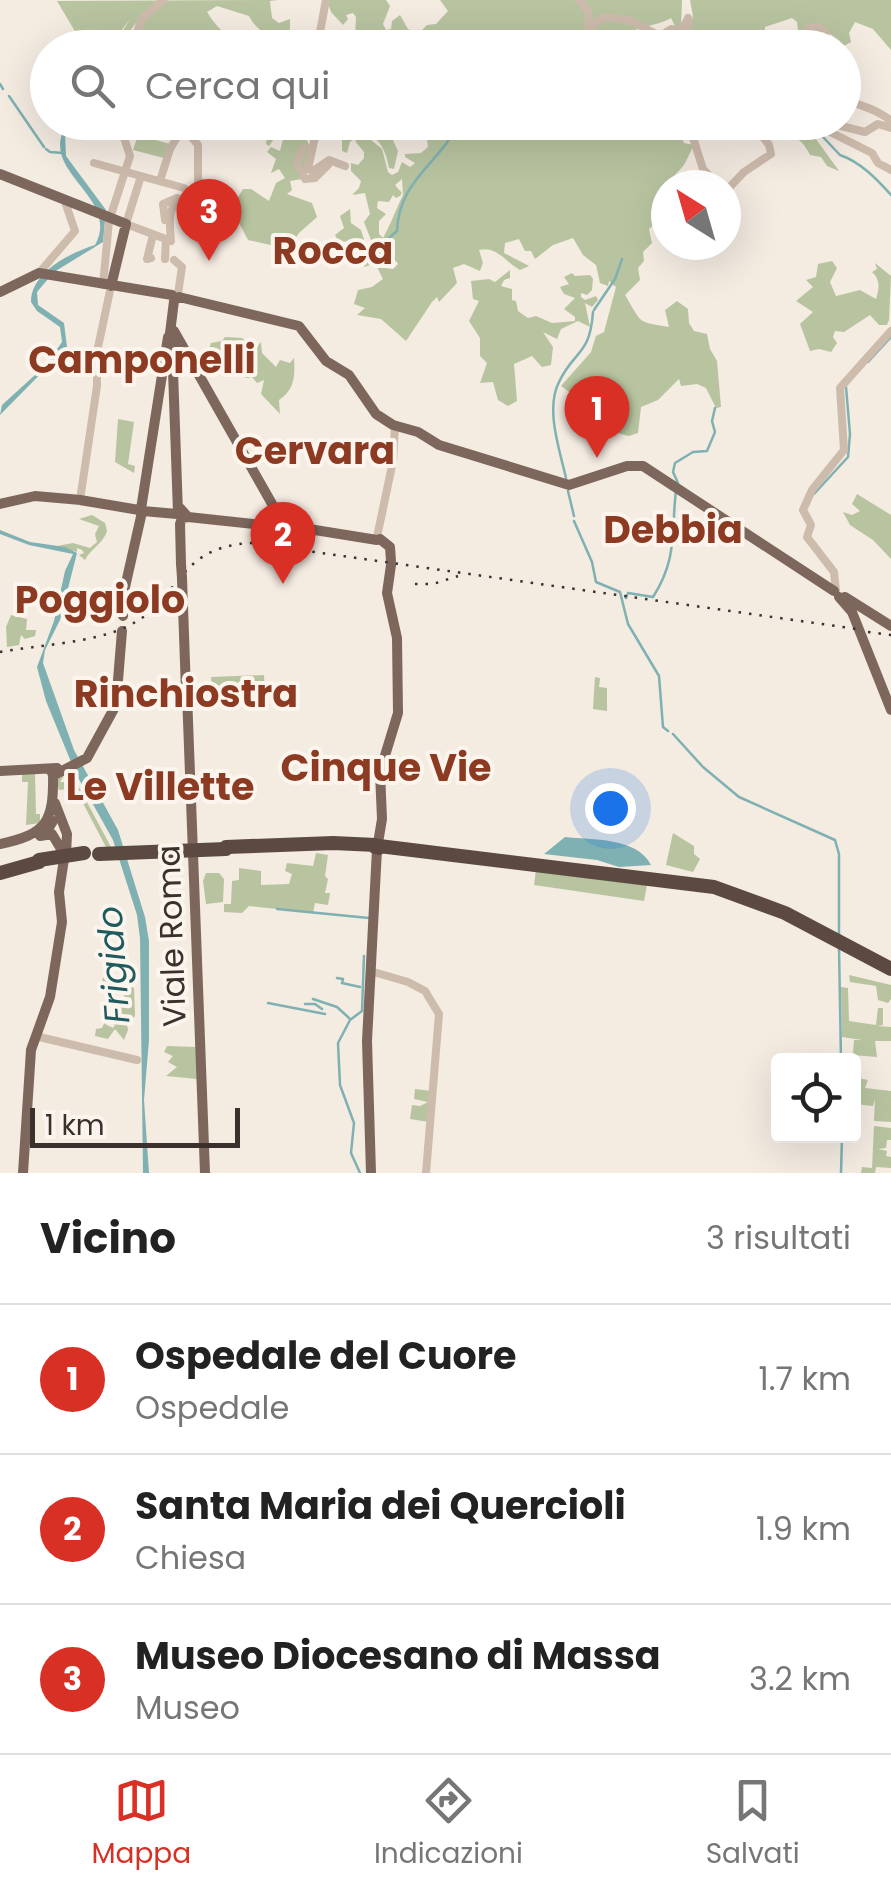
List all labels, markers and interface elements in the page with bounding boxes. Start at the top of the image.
search box [30,30,861,140]
icon: search [65,58,120,113]
text: Cerca qui [145,59,330,112]
north arrow [651,170,741,260]
pin: 3 [176,178,242,261]
district label: Rocca [273,224,393,277]
district label: Camponelli [28,333,256,386]
pin: 1 [564,376,630,458]
district label: Cervara [235,424,395,477]
pin: 2 [250,502,316,584]
district label: Debbia [603,503,743,556]
district label: Poggiolo [15,573,185,626]
district label: Rinchiostra [74,667,298,720]
district label: Cinque Vie [280,741,492,794]
district label: Le Villette [66,760,254,813]
your location [585,783,636,834]
street label: Viale Roma [145,844,197,1028]
water label: Frigido [84,905,142,1025]
map controls [771,1053,861,1143]
button: locate [771,1053,861,1143]
scale bar [30,1103,240,1148]
text: 1 km [45,1106,105,1145]
text: Vicino [40,1209,176,1268]
text: 3 risultati [706,1215,851,1260]
text: Ospedale del Cuore [135,1329,516,1382]
text: 1 [66,1356,79,1401]
text: 1.7 km [759,1356,851,1401]
text: Ospedale [135,1385,289,1430]
text: Santa Maria dei Quercioli [135,1479,626,1532]
text: 2 [63,1506,82,1551]
text: 1.9 km [756,1506,851,1551]
text: Chiesa [135,1535,246,1580]
text: Museo Diocesano di Massa [135,1629,661,1682]
text: 3 [63,1656,82,1701]
text: 3.2 km [749,1656,851,1701]
text: Museo [135,1685,240,1730]
tab: Mappa [91,1773,191,1875]
tab: Indicazioni [374,1773,523,1875]
tab: Salvati [706,1773,800,1875]

